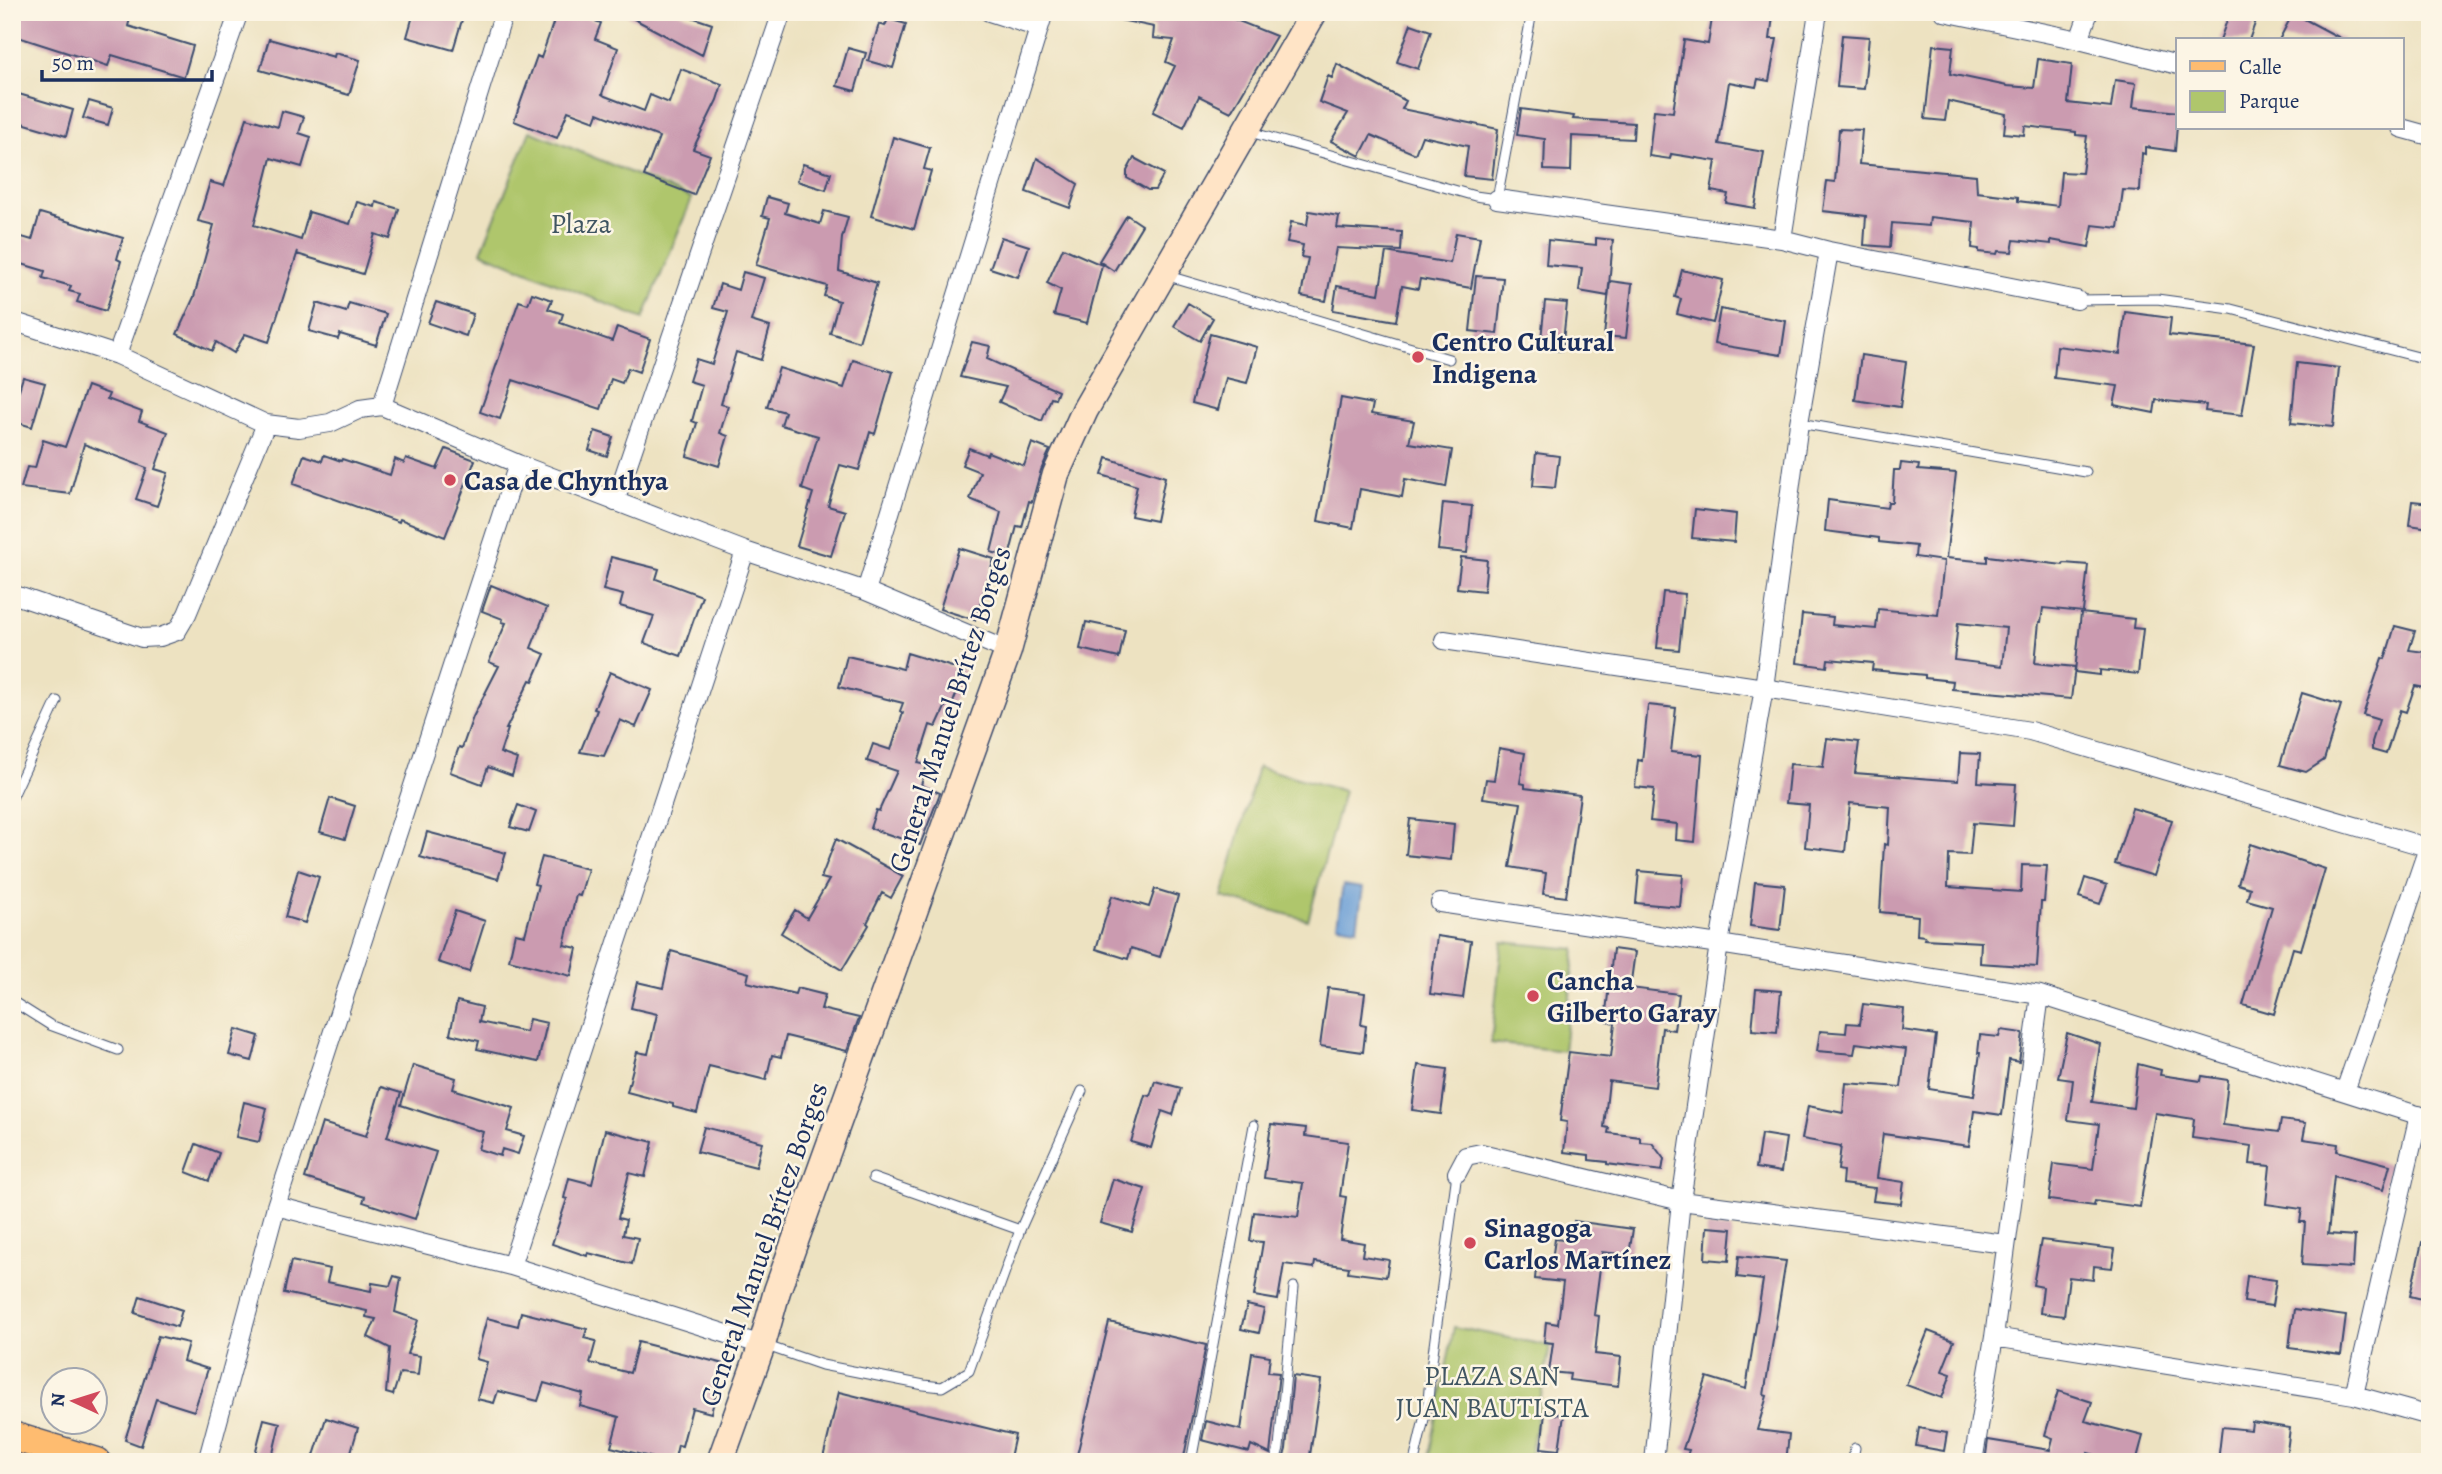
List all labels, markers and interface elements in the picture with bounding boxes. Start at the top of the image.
scale bar [42,38,212,82]
legend [2176,38,2404,130]
text: 50 m [52,49,94,77]
text: Calle [2239,53,2282,81]
text: Parque [2239,87,2299,115]
park label: Plaza [550,205,612,243]
place label: Centro Cultural Indigena [1432,323,1614,393]
marker: Centro Cultural Indigena [1410,349,1426,365]
place label: Casa de Chynthya [464,462,669,500]
marker: Casa de Chynthya [442,472,458,488]
street label: General Manuel Brítez Borges [879,542,1021,877]
place label: Cancha Gilberto Garay [1547,962,1718,1032]
marker: Cancha Gilberto Garay [1525,988,1541,1004]
street label: General Manuel Brítez Borges [691,1077,837,1411]
place label: Sinagoga Carlos Martínez [1484,1209,1672,1279]
marker: Sinagoga Carlos Martínez [1462,1235,1478,1251]
park label: PLAZA SAN JUAN BAUTISTA [1395,1357,1589,1427]
north arrow [38,1366,108,1436]
text: N [45,1392,72,1408]

